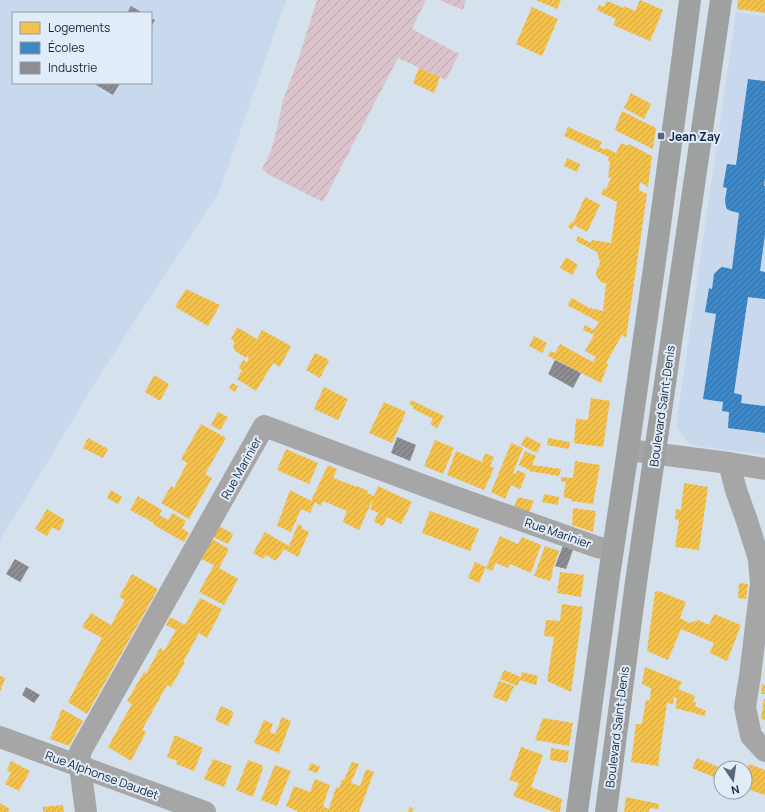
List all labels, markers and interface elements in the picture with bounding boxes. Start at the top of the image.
legend [12,12,152,84]
text: Logements [48,19,110,36]
text: Écoles [48,39,85,56]
text: Industrie [48,59,97,76]
place label: Jean Zay [669,128,720,145]
marker: Jean Zay [656,131,666,141]
street label: Boulevard Saint-Denis [645,344,679,468]
street label: Rue Marinier [217,433,266,502]
street label: Rue Marinier [522,514,594,553]
street label: Boulevard Saint-Denis [601,665,633,789]
street label: Rue Alphonse Daudet [43,747,161,803]
north arrow [713,760,753,800]
text: N [730,782,741,798]

